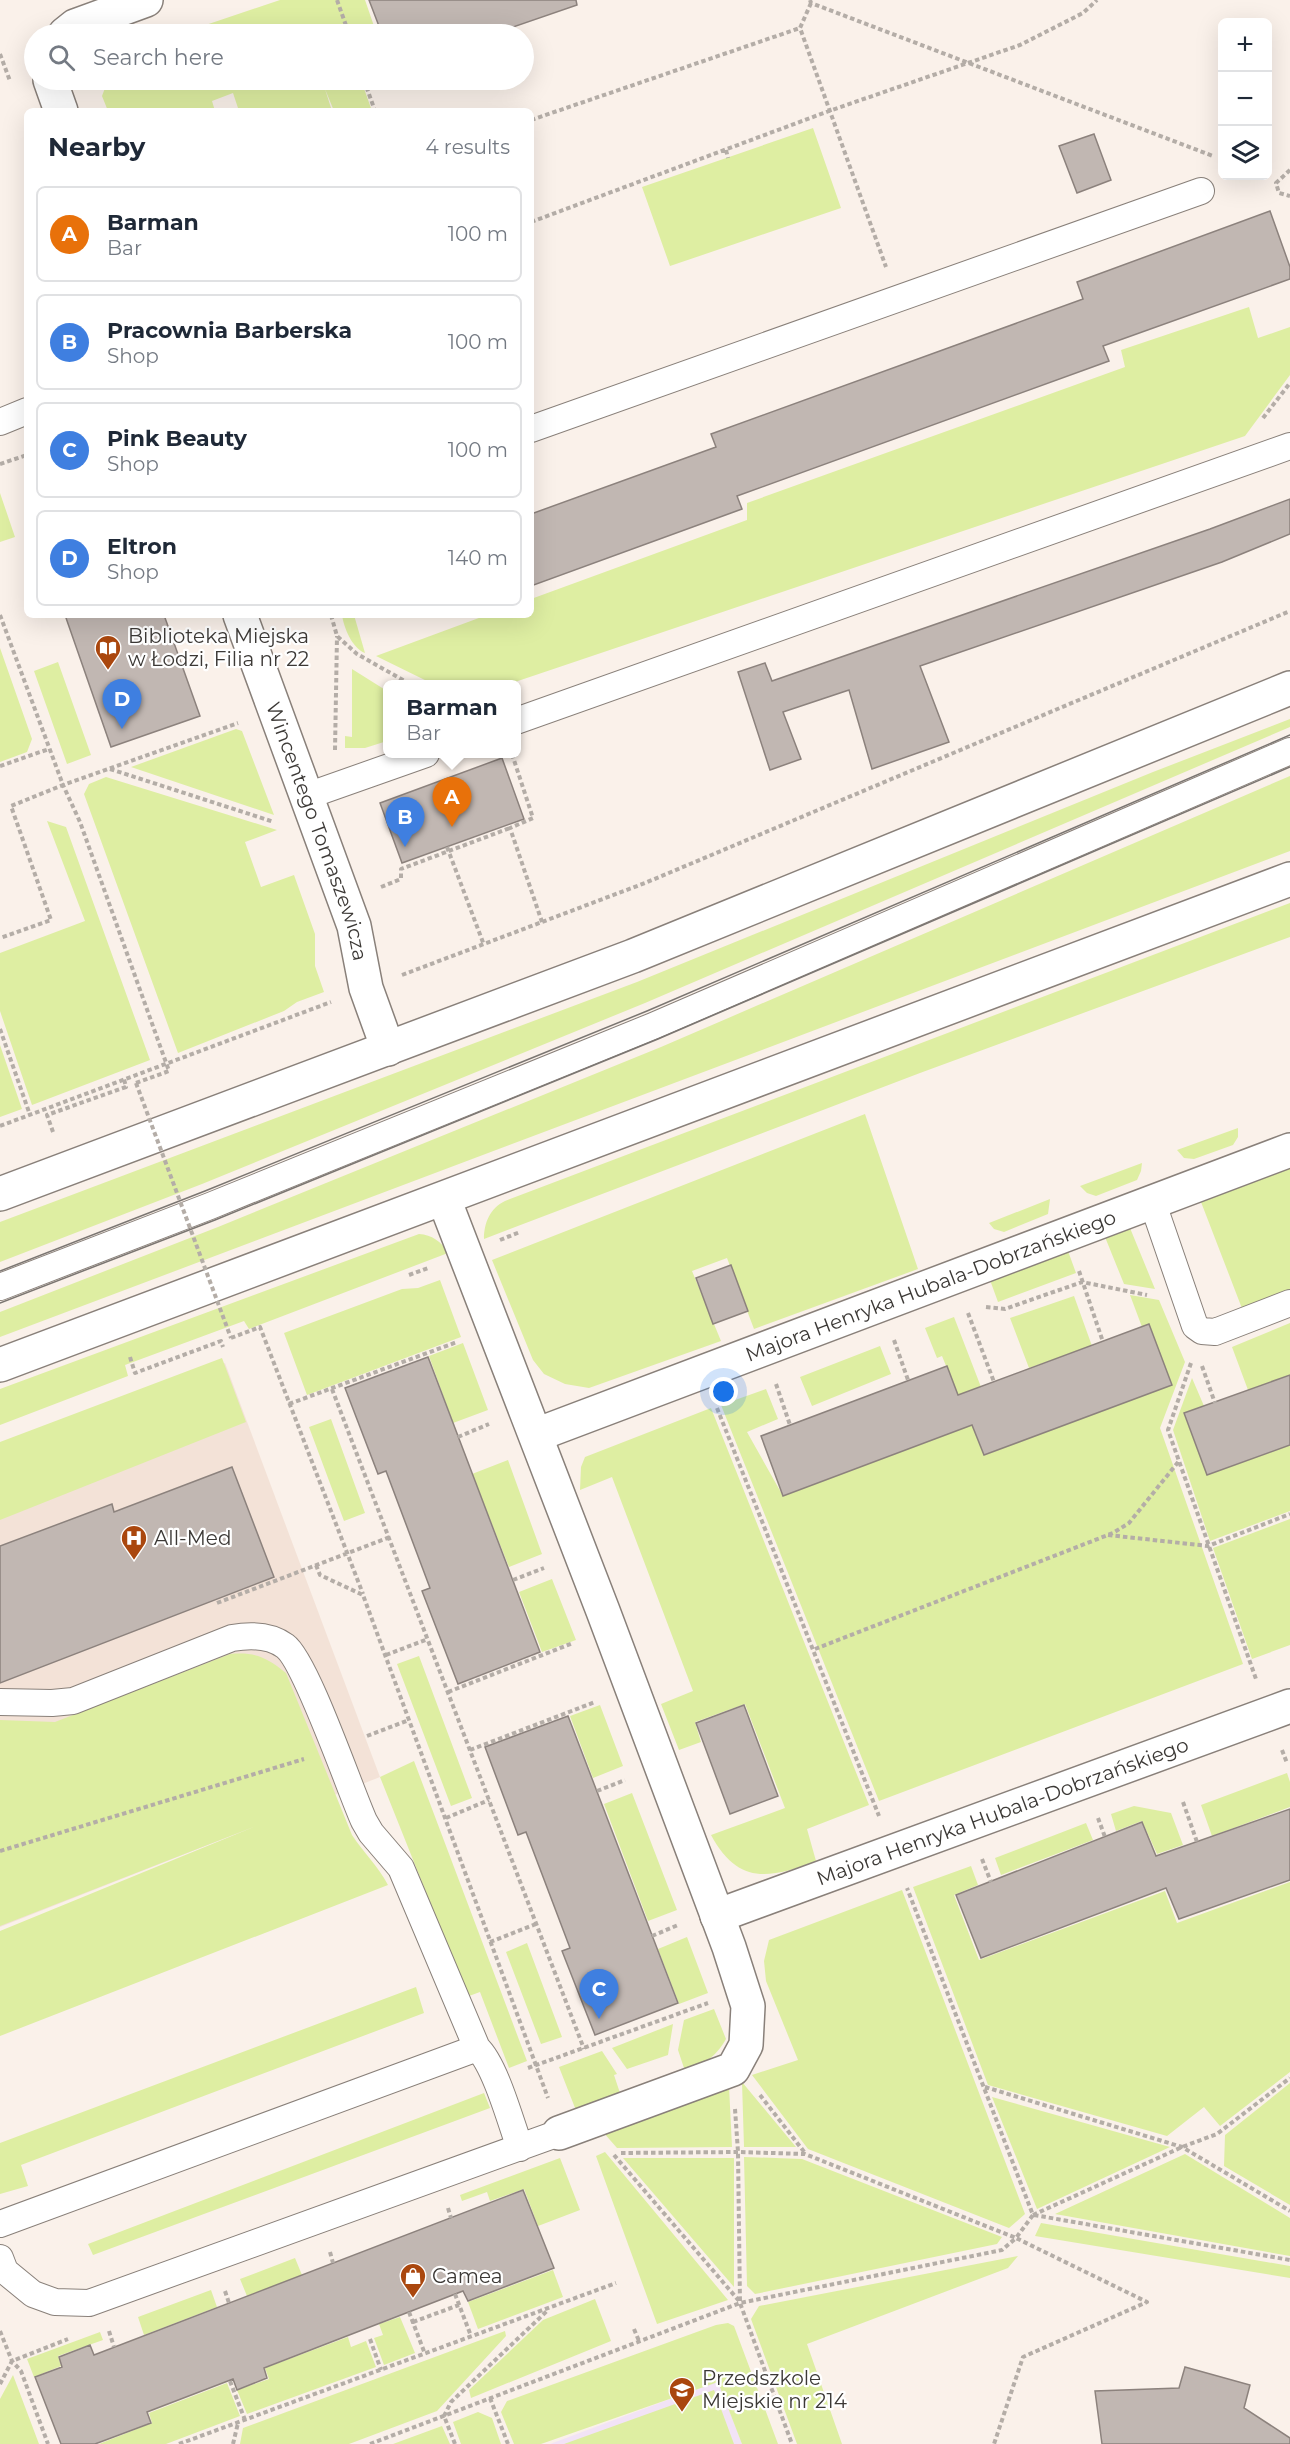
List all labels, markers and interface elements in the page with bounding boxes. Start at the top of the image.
map controls [1218,18,1272,180]
button: + [1218,18,1272,72]
search box [24,24,534,90]
icon: search [45,41,78,74]
text: Search here [93,44,224,71]
button: − [1218,72,1272,126]
button: layers [1218,126,1272,180]
text: Nearby [48,131,145,163]
text: 4 results [425,135,510,159]
text: Barman [107,209,199,236]
text: A [62,222,77,246]
text: 100 m [448,222,508,246]
text: Bar [107,236,142,260]
text: Pracownia Barberska [107,317,352,344]
text: B [62,330,77,354]
text: 100 m [448,330,508,354]
text: Shop [107,344,159,368]
text: Pink Beauty [107,425,247,452]
text: C [62,438,77,462]
text: 100 m [448,438,508,462]
text: Shop [107,452,159,476]
text: Eltron [107,533,177,560]
text: D [61,546,78,570]
text: 140 m [448,546,508,570]
text: Shop [107,560,159,584]
place label: Biblioteka Miejska w Łodzi, Filia nr 22 [128,624,309,671]
library icon: Biblioteka Miejska w Łodzi, Filia nr 22 [93,633,123,671]
pin: D [102,680,142,729]
popup [383,680,521,758]
text: Barman [406,694,498,721]
street label: Wincentego Tomaszewicza [261,699,372,963]
text: Bar [406,721,441,745]
pin: A [432,778,472,827]
pin: B [386,798,424,847]
street label: Majora Henryka Hubala-Dobrzańskiego [742,1205,1119,1367]
your location [709,1377,738,1406]
hospital icon: All-Med [119,1523,149,1561]
place label: All-Med [154,1526,231,1550]
street label: Majora Henryka Hubala-Dobrzańskiego [813,1732,1192,1890]
pin: C [580,1970,618,2019]
shop icon: Camea [398,2261,428,2299]
place label: Camea [432,2264,503,2288]
place label: Przedszkole Miejskie nr 214 [702,2366,847,2413]
school or university icon: Przedszkole Miejskie nr 214 [667,2375,697,2413]

